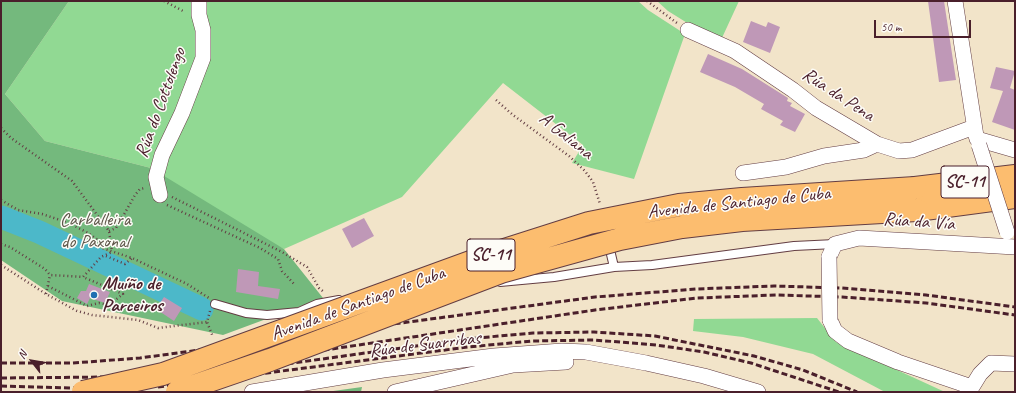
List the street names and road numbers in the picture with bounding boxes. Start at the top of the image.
street label: Rúa do Cottolengo [131,45,191,161]
street label: Rúa da Pena [798,63,878,127]
street label: A Galiana [534,107,598,165]
road number: SC-11 [941,166,989,198]
street label: Avenida de Santiago de Cuba [647,182,831,224]
street label: Rúa da Vía [882,208,956,236]
road number: SC-11 [467,239,515,271]
street label: Avenida de Santiago de Cuba [268,262,448,346]
street label: Rúa de Suarribas [368,327,482,363]

